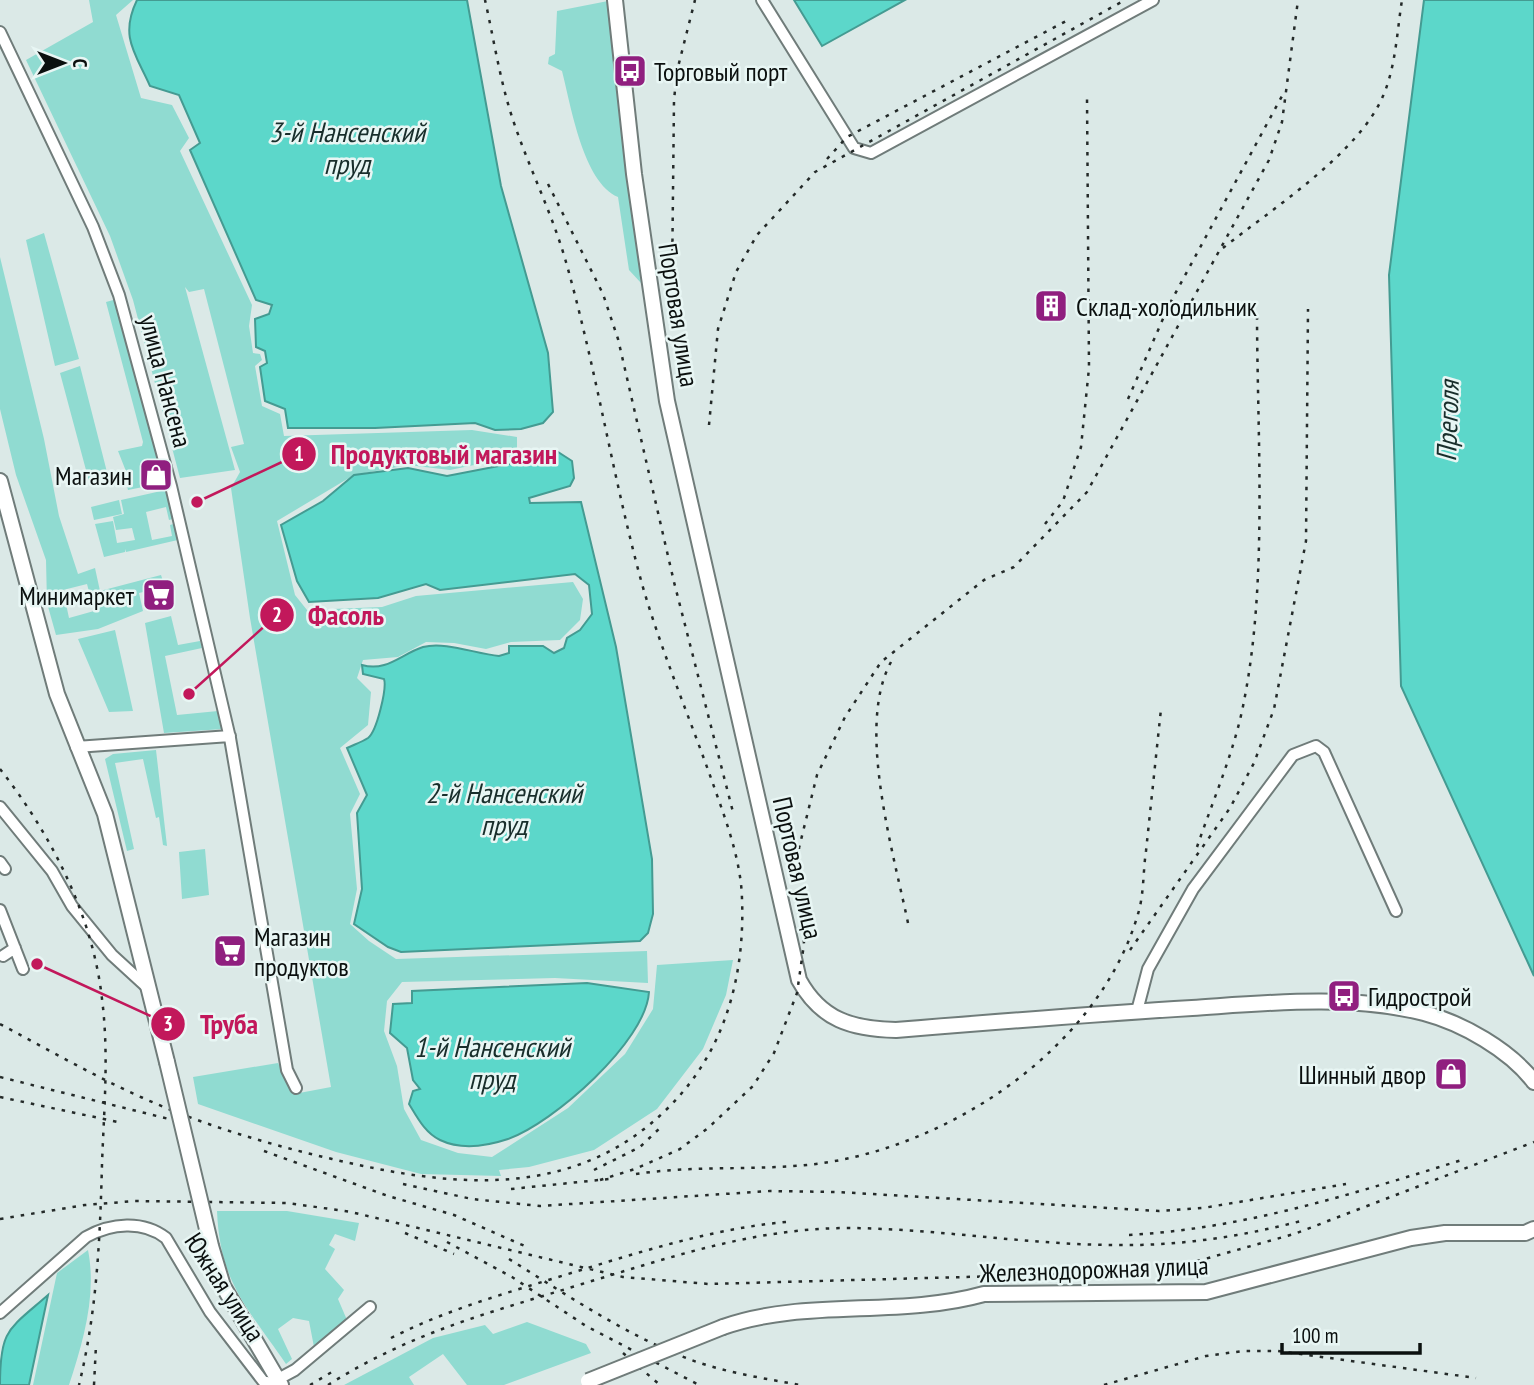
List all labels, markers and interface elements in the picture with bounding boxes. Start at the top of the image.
north arrow [28,28,98,98]
bus stop icon: Торговый порт [611,52,649,90]
place label: Торговый порт [654,55,788,88]
text: С [68,59,92,68]
water label: 3-й Нансенский пруд [269,113,428,182]
street label: Портовая улица [651,241,707,389]
building icon: Склад-холодильник [1032,287,1070,325]
place label: Склад-холодильник [1076,290,1257,323]
street label: улица Нансена [133,311,199,451]
water label: Преголя [1427,378,1467,462]
callout: Продуктовый магазин [281,429,571,478]
text: Продуктовый магазин [331,435,557,472]
text: 1 [294,440,304,467]
shop icon: Магазин [137,456,175,494]
place label: Магазин [55,459,132,492]
supermarket icon: Минимаркет [140,576,178,614]
place label: Минимаркет [19,579,135,612]
callout: Фасоль [259,591,398,640]
text: Фасоль [308,596,384,633]
text: 2 [272,601,282,628]
water label: 2-й Нансенский пруд [426,774,585,843]
street label: Портовая улица [766,794,830,942]
place label: Магазин продуктов [254,920,349,983]
supermarket icon: Магазин продуктов [211,932,249,970]
bus stop icon: Гидрострой [1325,977,1363,1015]
place label: Гидрострой [1368,980,1472,1013]
callout: Труба [151,1000,272,1049]
text: Труба [200,1005,258,1042]
text: 3 [163,1010,173,1037]
water label: 1-й Нансенский пруд [414,1028,573,1097]
shop icon: Шинный двор [1432,1055,1470,1093]
place label: Шинный двор [1298,1058,1426,1091]
street label: Южная улица [178,1226,272,1348]
street label: Железнодорожная улица [978,1249,1209,1290]
scale bar [1282,1312,1420,1356]
text: 100 m [1292,1322,1338,1349]

